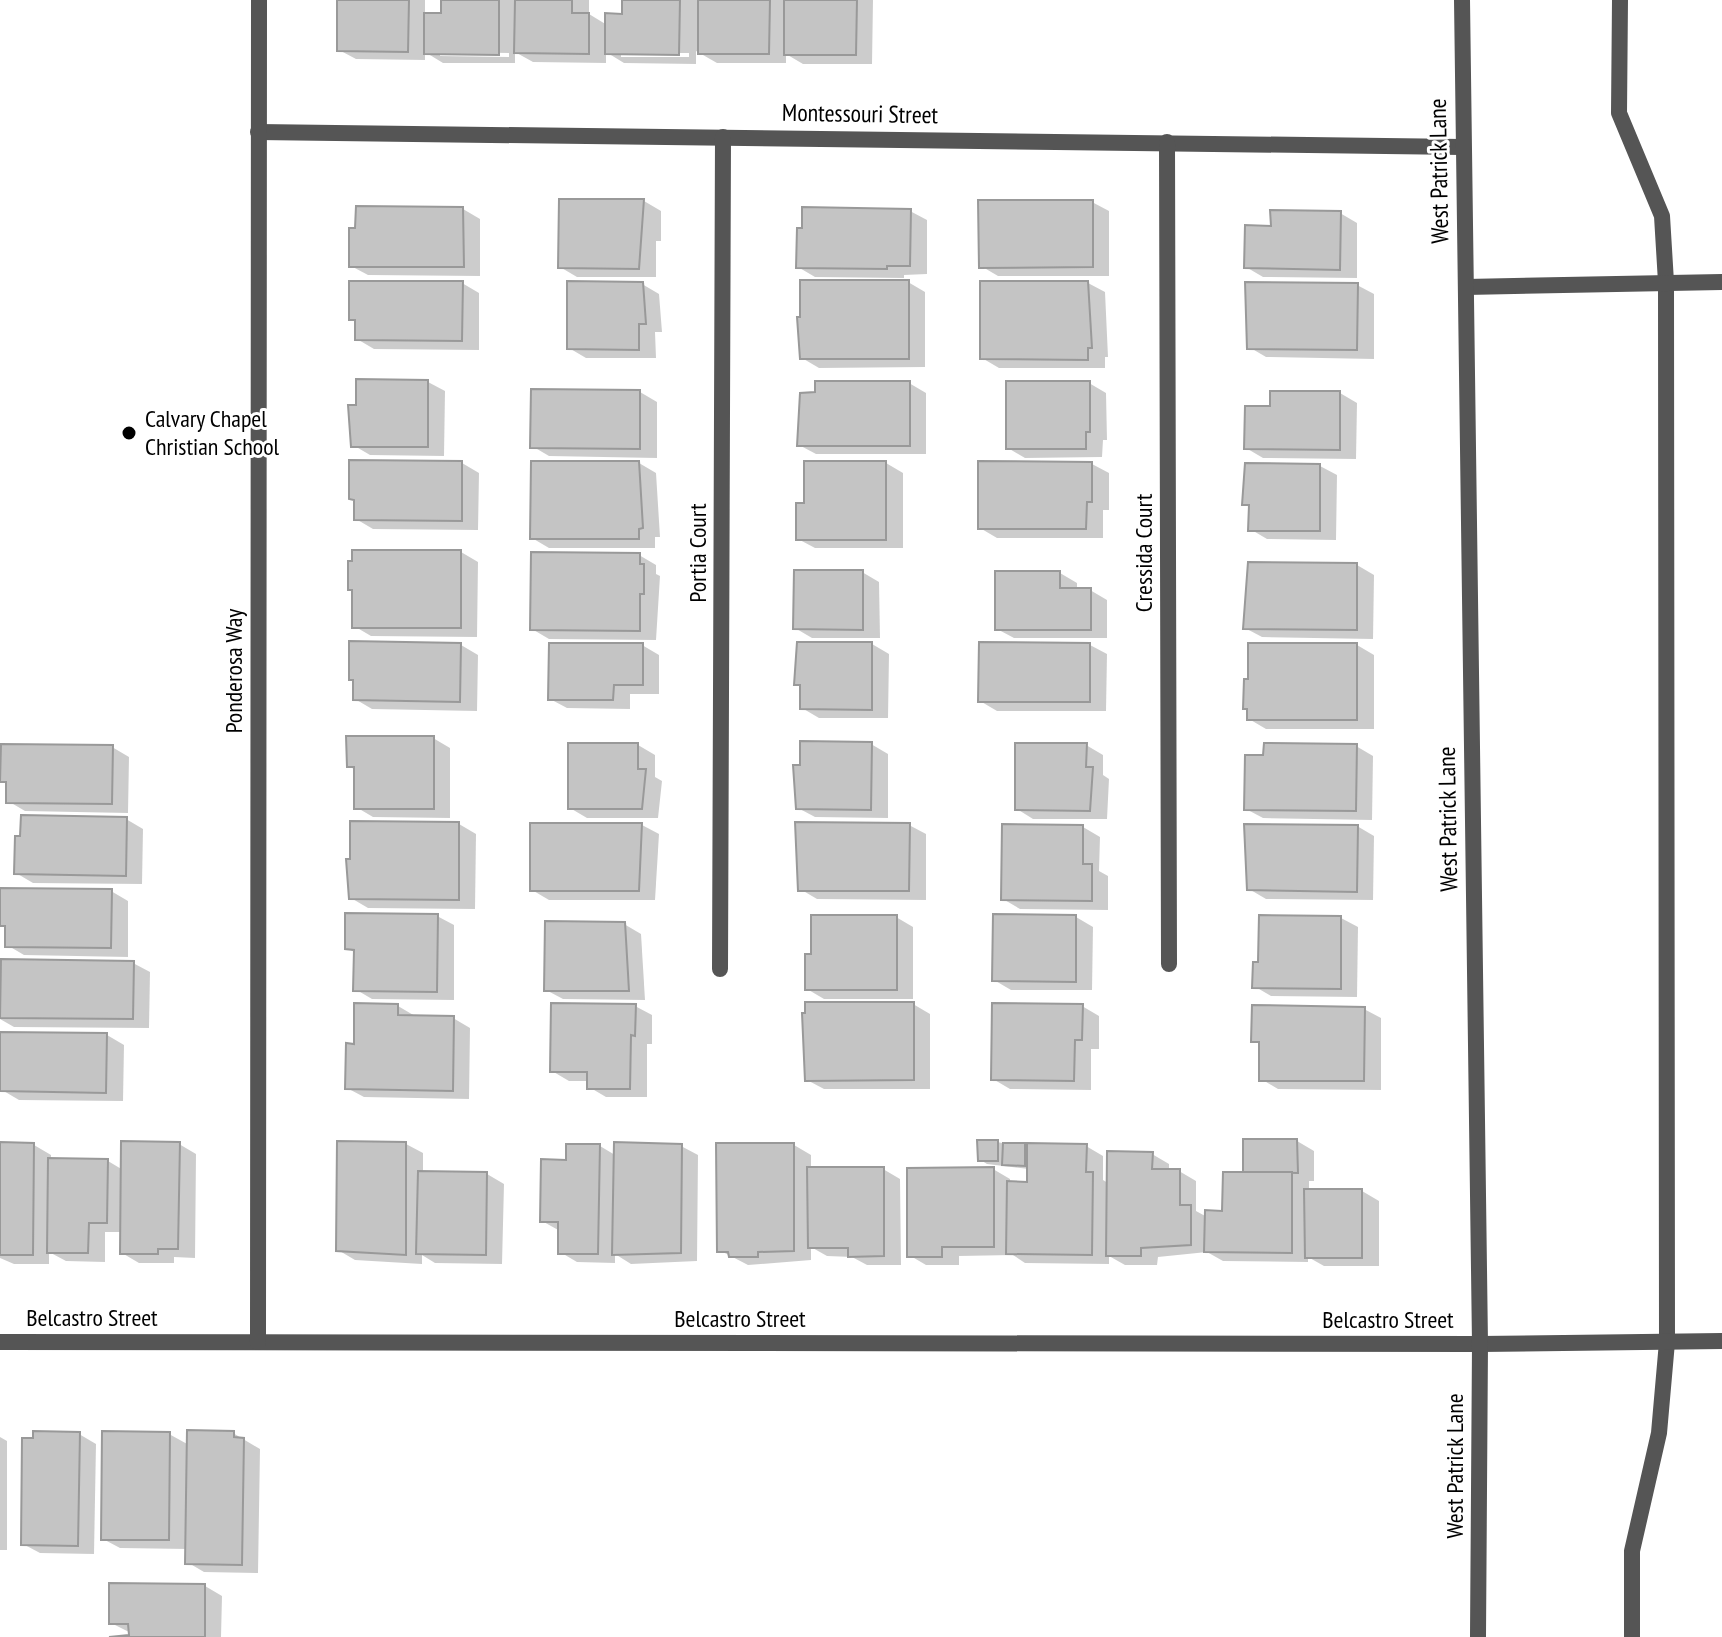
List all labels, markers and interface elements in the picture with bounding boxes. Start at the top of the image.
street label: Montessouri Street [782,97,939,130]
street label: West Patrick Lane [1422,98,1455,244]
place label: Calvary Chapel Christian School [145,403,280,462]
marker: Calvary Chapel Christian School [120,424,138,442]
street label: Cressida Court [1128,493,1159,612]
street label: Portia Court [682,503,713,603]
street label: Ponderosa Way [218,609,249,733]
street label: West Patrick Lane [1431,746,1464,892]
street label: Belcastro Street [26,1302,158,1333]
street label: Belcastro Street [674,1303,806,1334]
street label: Belcastro Street [1322,1304,1454,1335]
street label: West Patrick Lane [1439,1393,1470,1539]

